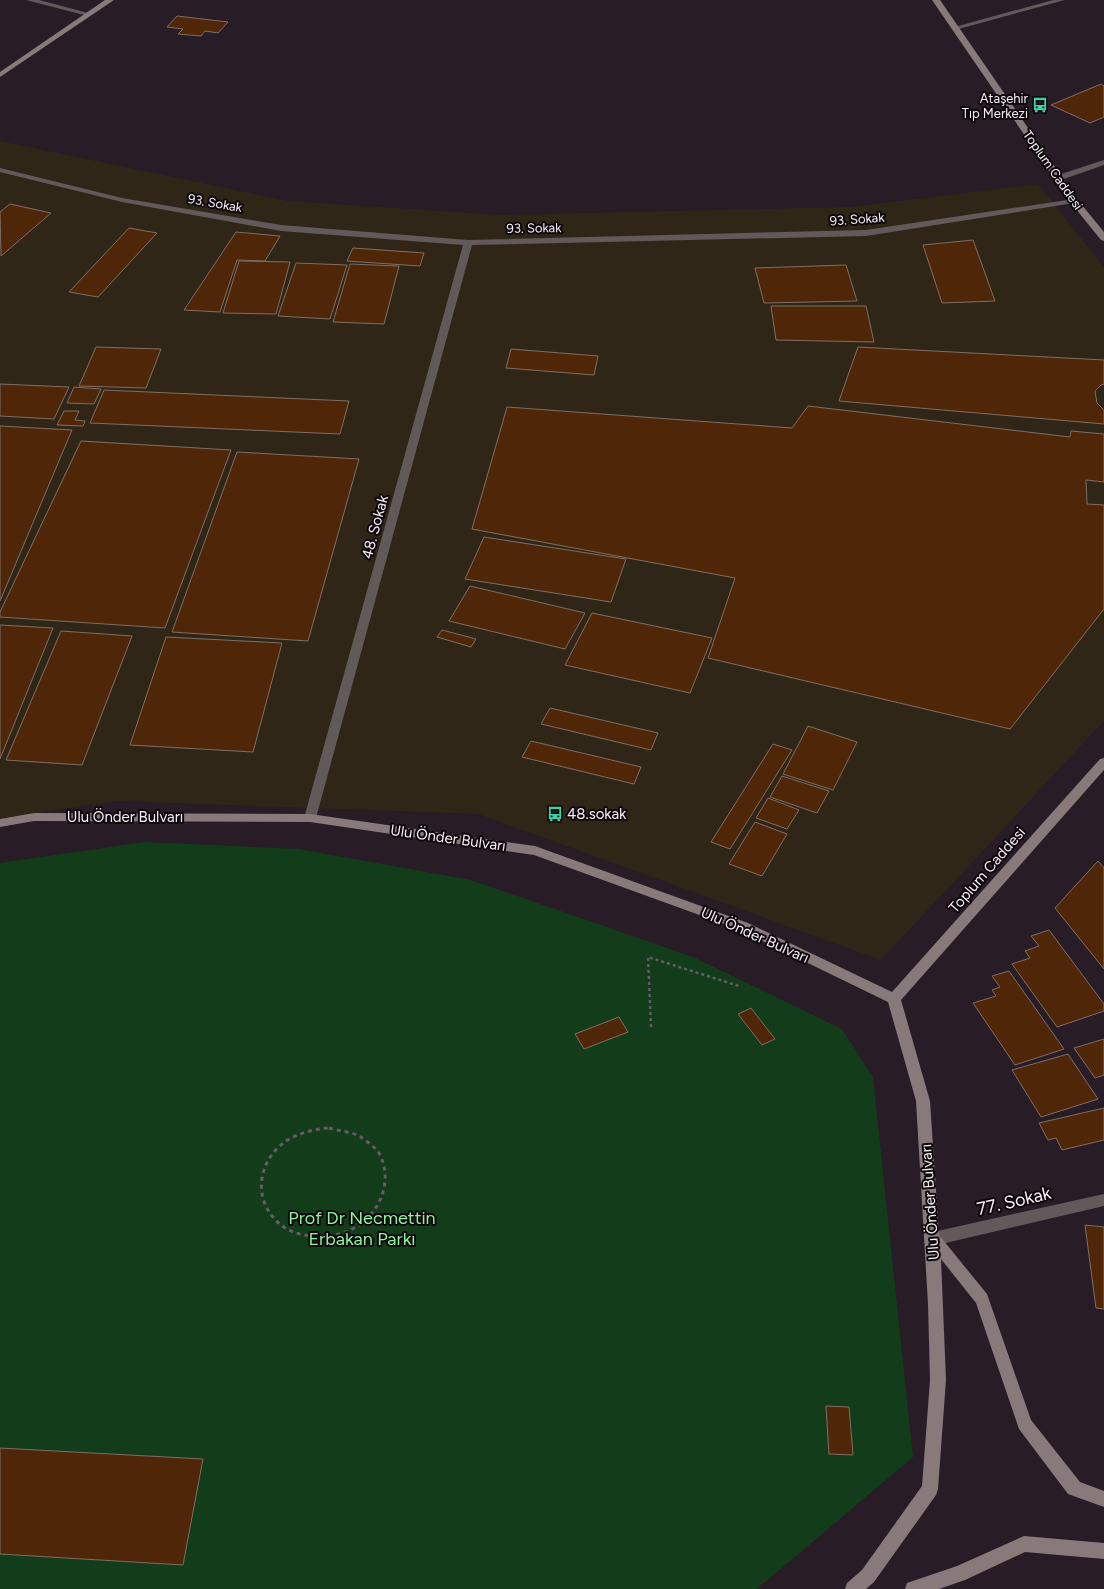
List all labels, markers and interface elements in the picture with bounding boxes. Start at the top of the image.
place label: Ataşehir Tıp Merkezi [962,91,1029,121]
bus stop icon: Ataşehir Tıp Merkezi [1031,96,1049,114]
street label: Toplum Caddesi [1020,127,1086,213]
street label: 93. Sokak [187,191,244,215]
street label: 93. Sokak [829,210,886,228]
street label: 93. Sokak [506,220,562,236]
street label: 48. Sokak [358,492,392,561]
bus stop icon: 48.sokak [546,805,564,823]
place label: 48.sokak [567,805,627,823]
street label: Ulu Önder Bulvarı [67,808,183,826]
street label: Ulu Önder Bulvarı [389,821,507,855]
street label: Toplum Caddesi [945,823,1029,917]
street label: Ulu Önder Bulvarı [698,903,812,967]
street label: Ulu Önder Bulvarı [917,1143,943,1261]
street label: 77. Sokak [975,1182,1053,1220]
park label: Prof Dr Necmettin Erbakan Parkı [288,1207,436,1250]

